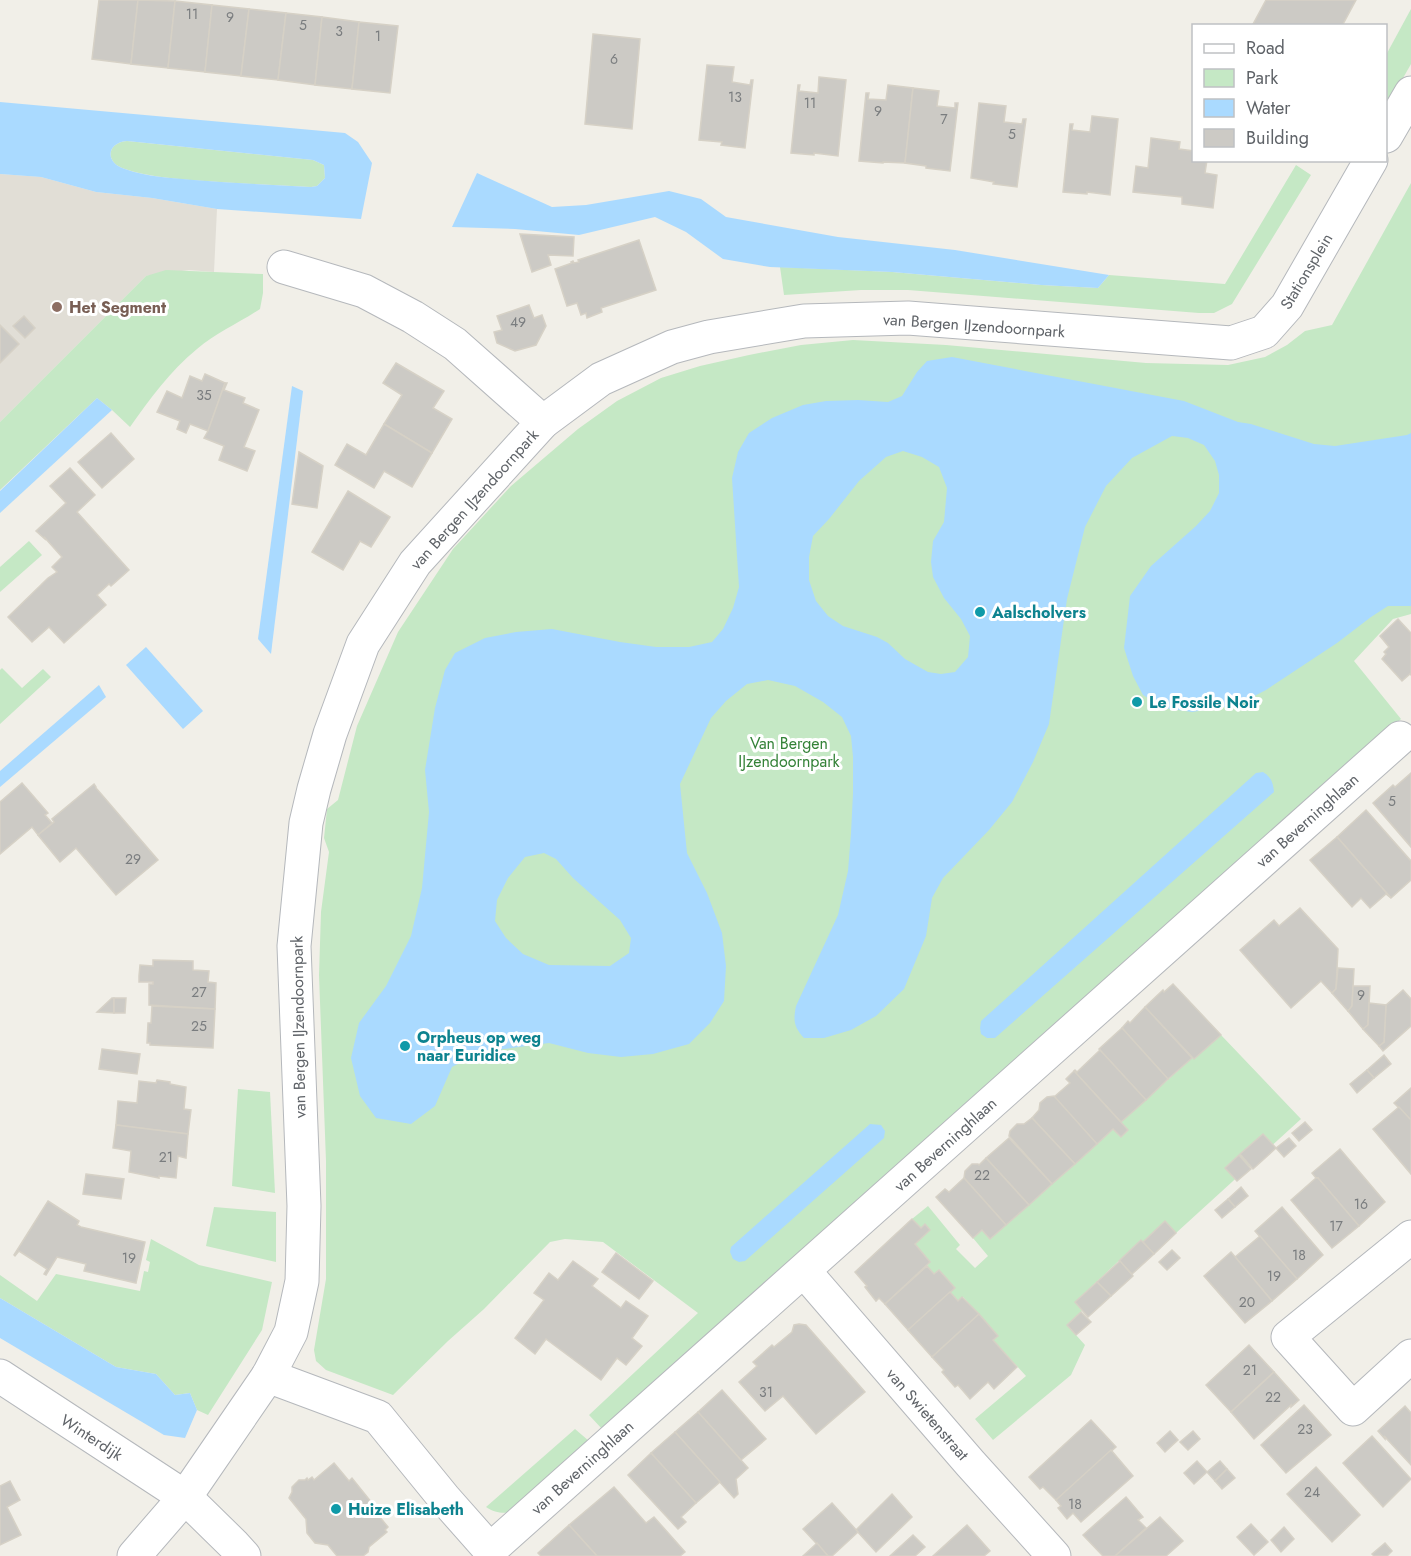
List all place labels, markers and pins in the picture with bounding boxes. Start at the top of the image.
place label: Het Segment [69,296,167,319]
marker: Het Segment [50,300,64,314]
place label: Aalscholvers [991,601,1086,624]
marker: Aalscholvers [973,605,987,619]
place label: Le Fossile Noir [1149,691,1260,714]
marker: Le Fossile Noir [1130,695,1144,709]
place label: Orpheus op weg naar Euridice [417,1026,541,1067]
marker: Orpheus op weg naar Euridice [398,1039,412,1053]
place label: Huize Elisabeth [348,1498,464,1521]
marker: Huize Elisabeth [329,1502,343,1516]

